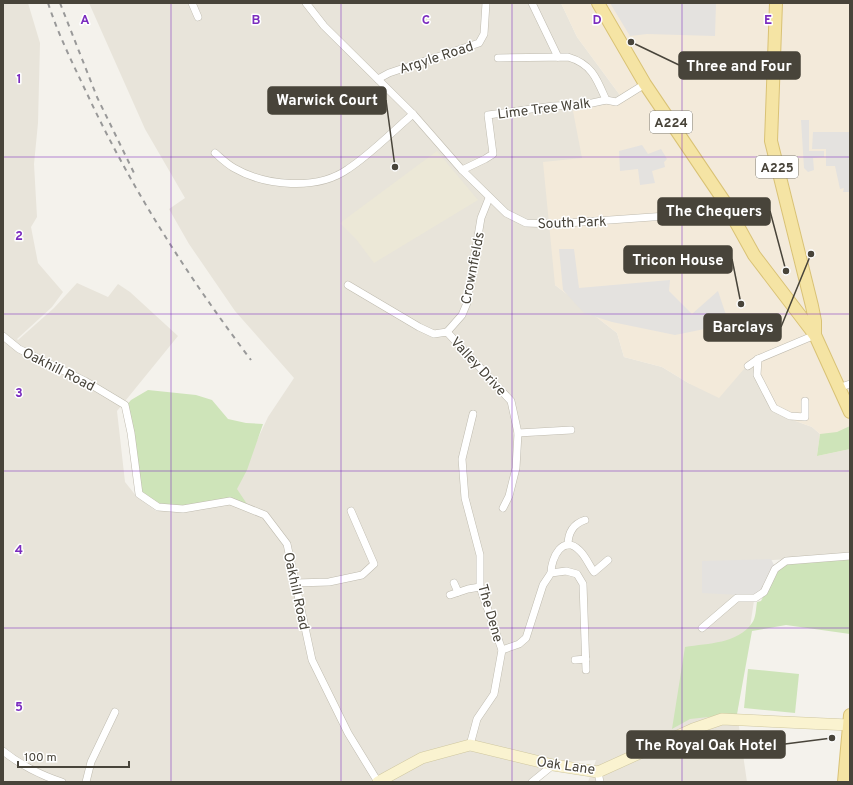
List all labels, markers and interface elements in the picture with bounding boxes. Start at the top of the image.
text: A [80,13,90,29]
text: B [252,13,261,29]
text: C [422,13,430,29]
text: D [592,13,602,29]
text: E [764,13,772,29]
street label: Argyle Road [397,38,476,78]
callout: Three and Four [679,52,800,79]
text: Three and Four [686,58,793,77]
text: 1 [16,72,22,88]
callout: Warwick Court [268,87,386,114]
text: Warwick Court [276,92,378,111]
street label: Lime Tree Walk [497,95,592,124]
road number: A224 [650,111,692,133]
road number: A225 [756,156,798,178]
callout: The Chequers [658,198,770,225]
text: The Chequers [666,203,762,222]
street label: South Park [537,214,607,233]
text: 2 [15,229,23,245]
street label: Crownfields [458,231,489,306]
callout: Tricon House [624,246,732,273]
text: Tricon House [632,252,724,271]
callout: Barclays [704,314,781,341]
text: Barclays [712,319,774,338]
street label: Valley Drive [446,334,509,400]
street label: Oakhill Road [19,345,97,396]
text: 3 [15,386,23,402]
text: 4 [15,543,23,559]
street label: Oakhill Road [279,551,312,632]
street label: The Dene [473,582,506,644]
text: 5 [15,700,23,716]
callout: The Royal Oak Hotel [627,731,785,758]
text: The Royal Oak Hotel [635,737,777,756]
scale bar [18,743,129,769]
text: 100 m [24,750,57,766]
street label: Oak Lane [535,754,596,779]

